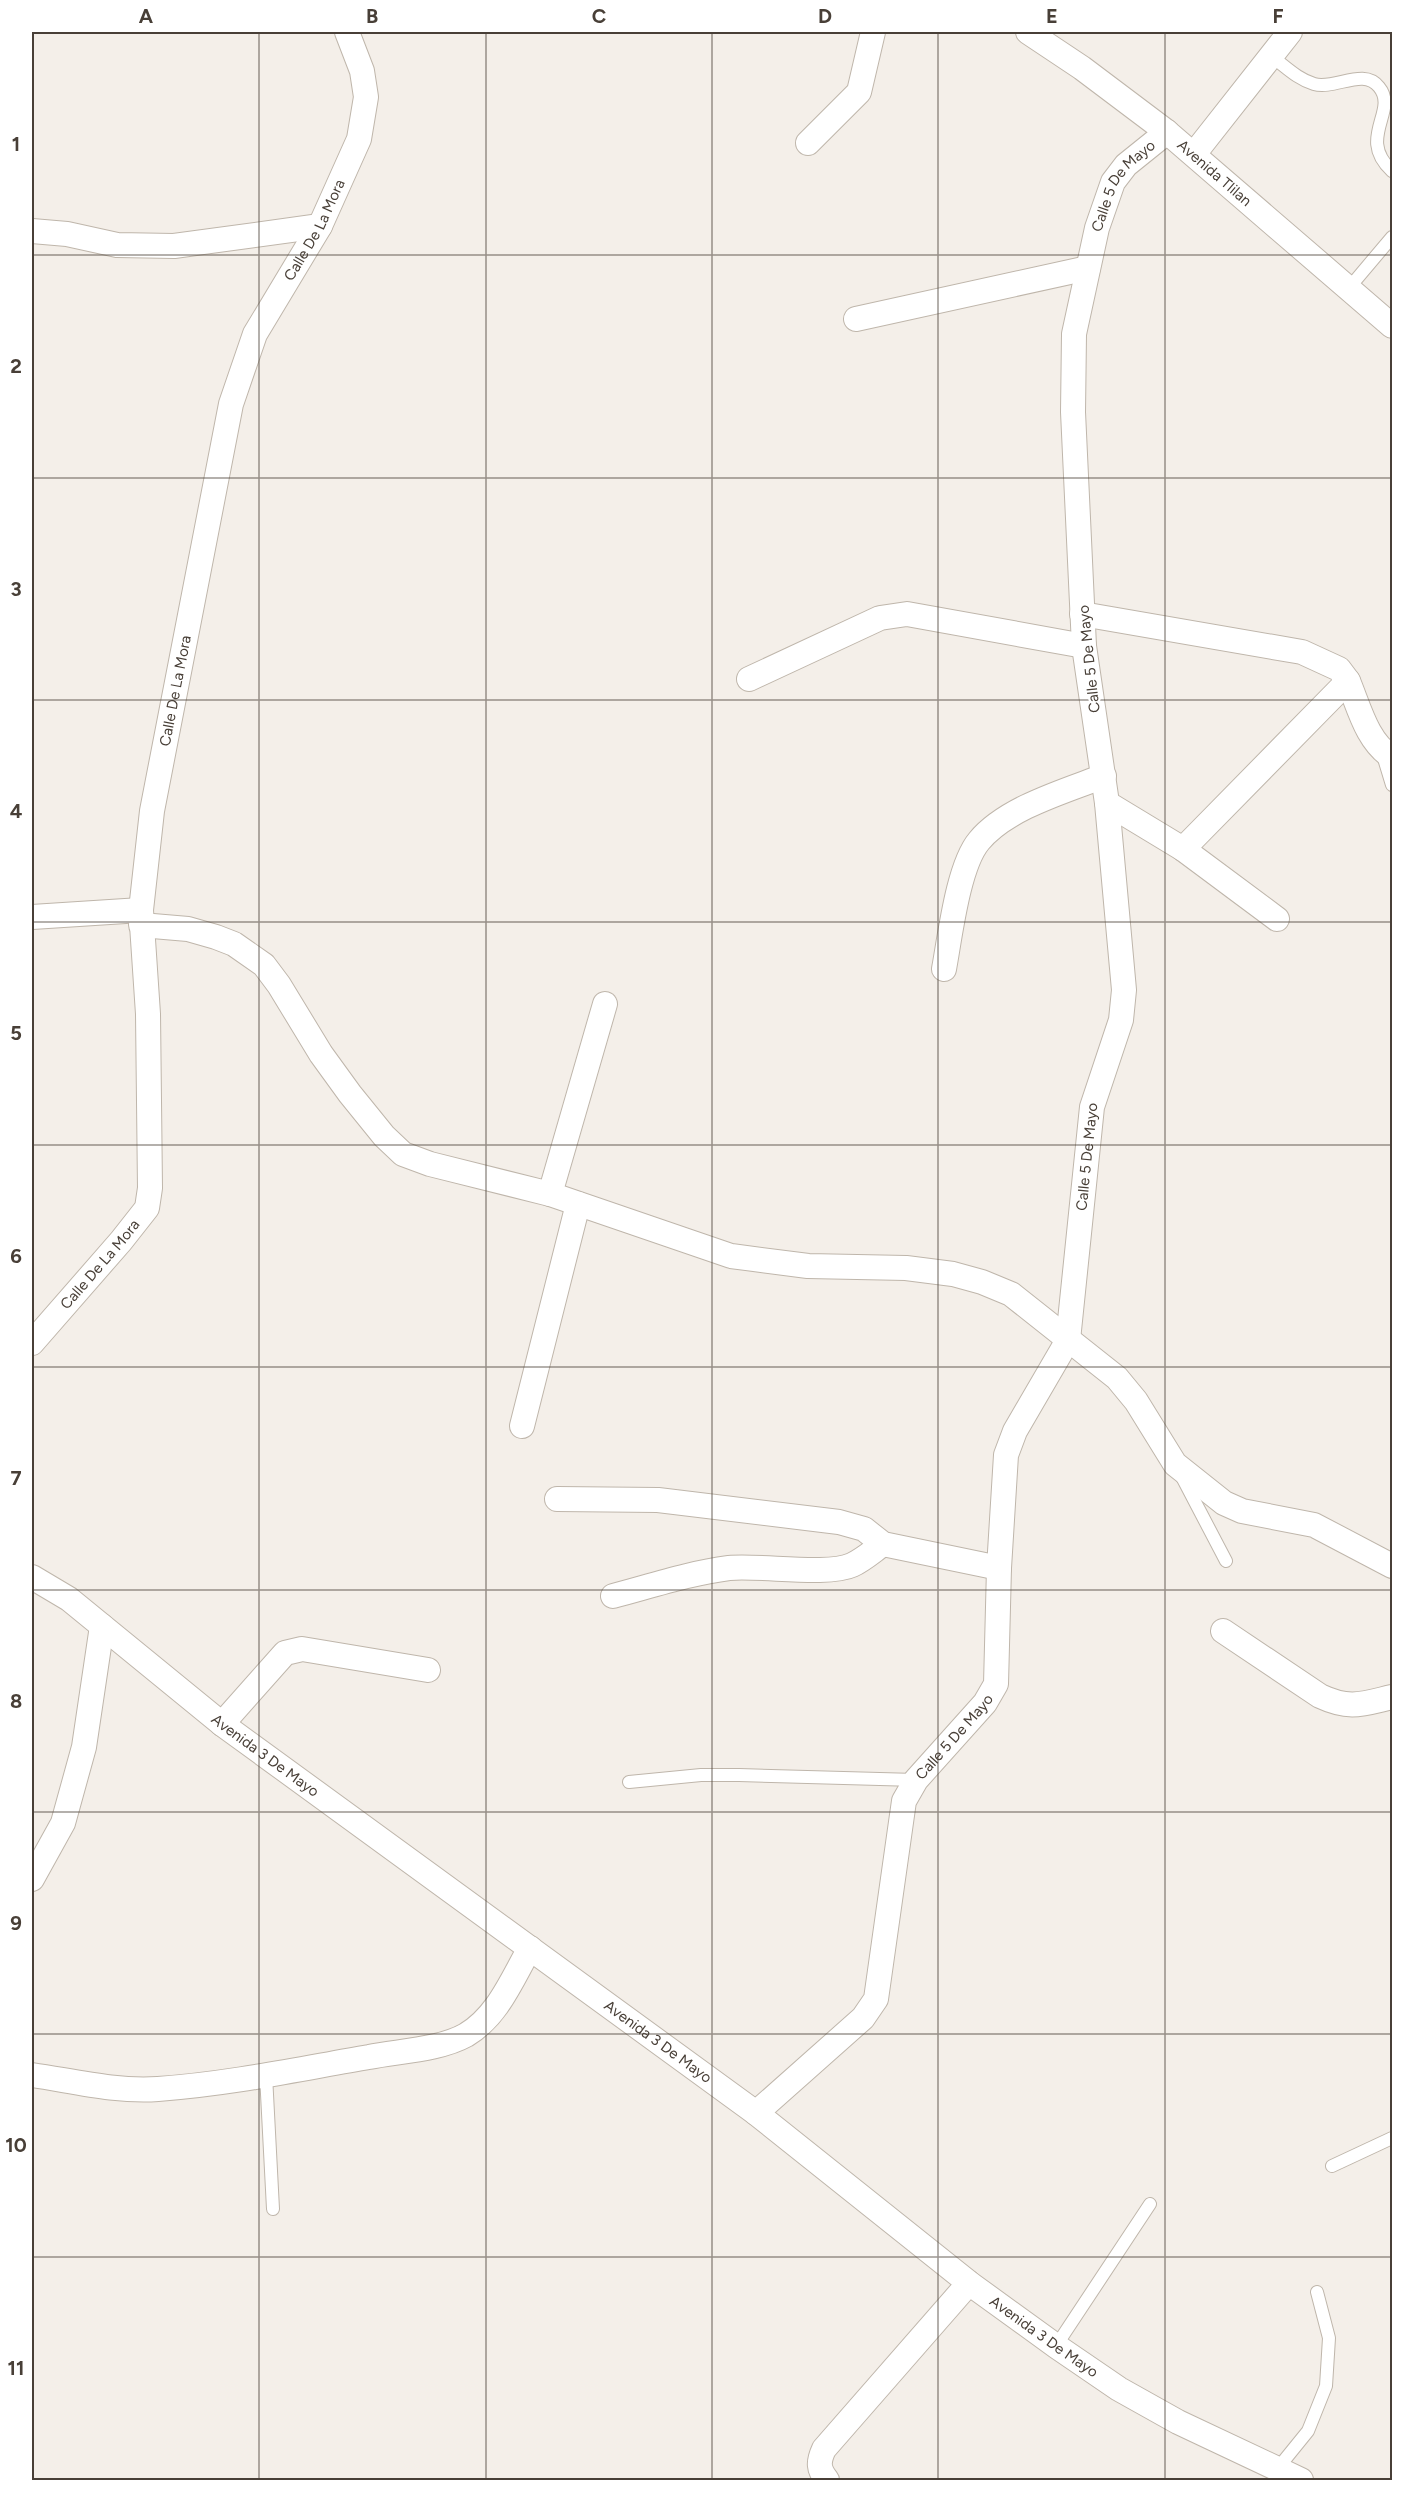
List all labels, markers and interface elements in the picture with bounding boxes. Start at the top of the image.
text: A [139,4,154,28]
text: B [366,4,378,28]
text: C [592,4,606,28]
text: D [818,4,832,28]
text: E [1046,4,1058,28]
text: F [1272,4,1284,28]
text: 1 [12,132,20,156]
street label: Calle 5 De Mayo [1087,136,1159,234]
street label: Avenida Tlilan [1174,136,1255,210]
street label: Calle De La Mora [280,177,349,284]
text: 2 [10,354,22,378]
text: 3 [10,577,22,601]
street label: Calle 5 De Mayo [1074,604,1104,714]
street label: Calle De La Mora [156,634,195,748]
text: 4 [10,799,23,823]
text: 5 [10,1021,22,1045]
street label: Calle 5 De Mayo [1072,1102,1101,1212]
street label: Calle De La Mora [57,1216,144,1313]
text: 6 [10,1244,22,1268]
text: 7 [10,1466,22,1490]
text: 8 [10,1689,22,1713]
street label: Calle 5 De Mayo [912,1691,997,1783]
street label: Avenida 3 De Mayo [208,1710,323,1801]
text: 9 [10,1911,22,1935]
street label: Avenida 3 De Mayo [601,1996,716,2087]
text: 10 [5,2133,27,2157]
street label: Avenida 3 De Mayo [986,2292,1102,2381]
text: 11 [8,2356,24,2380]

